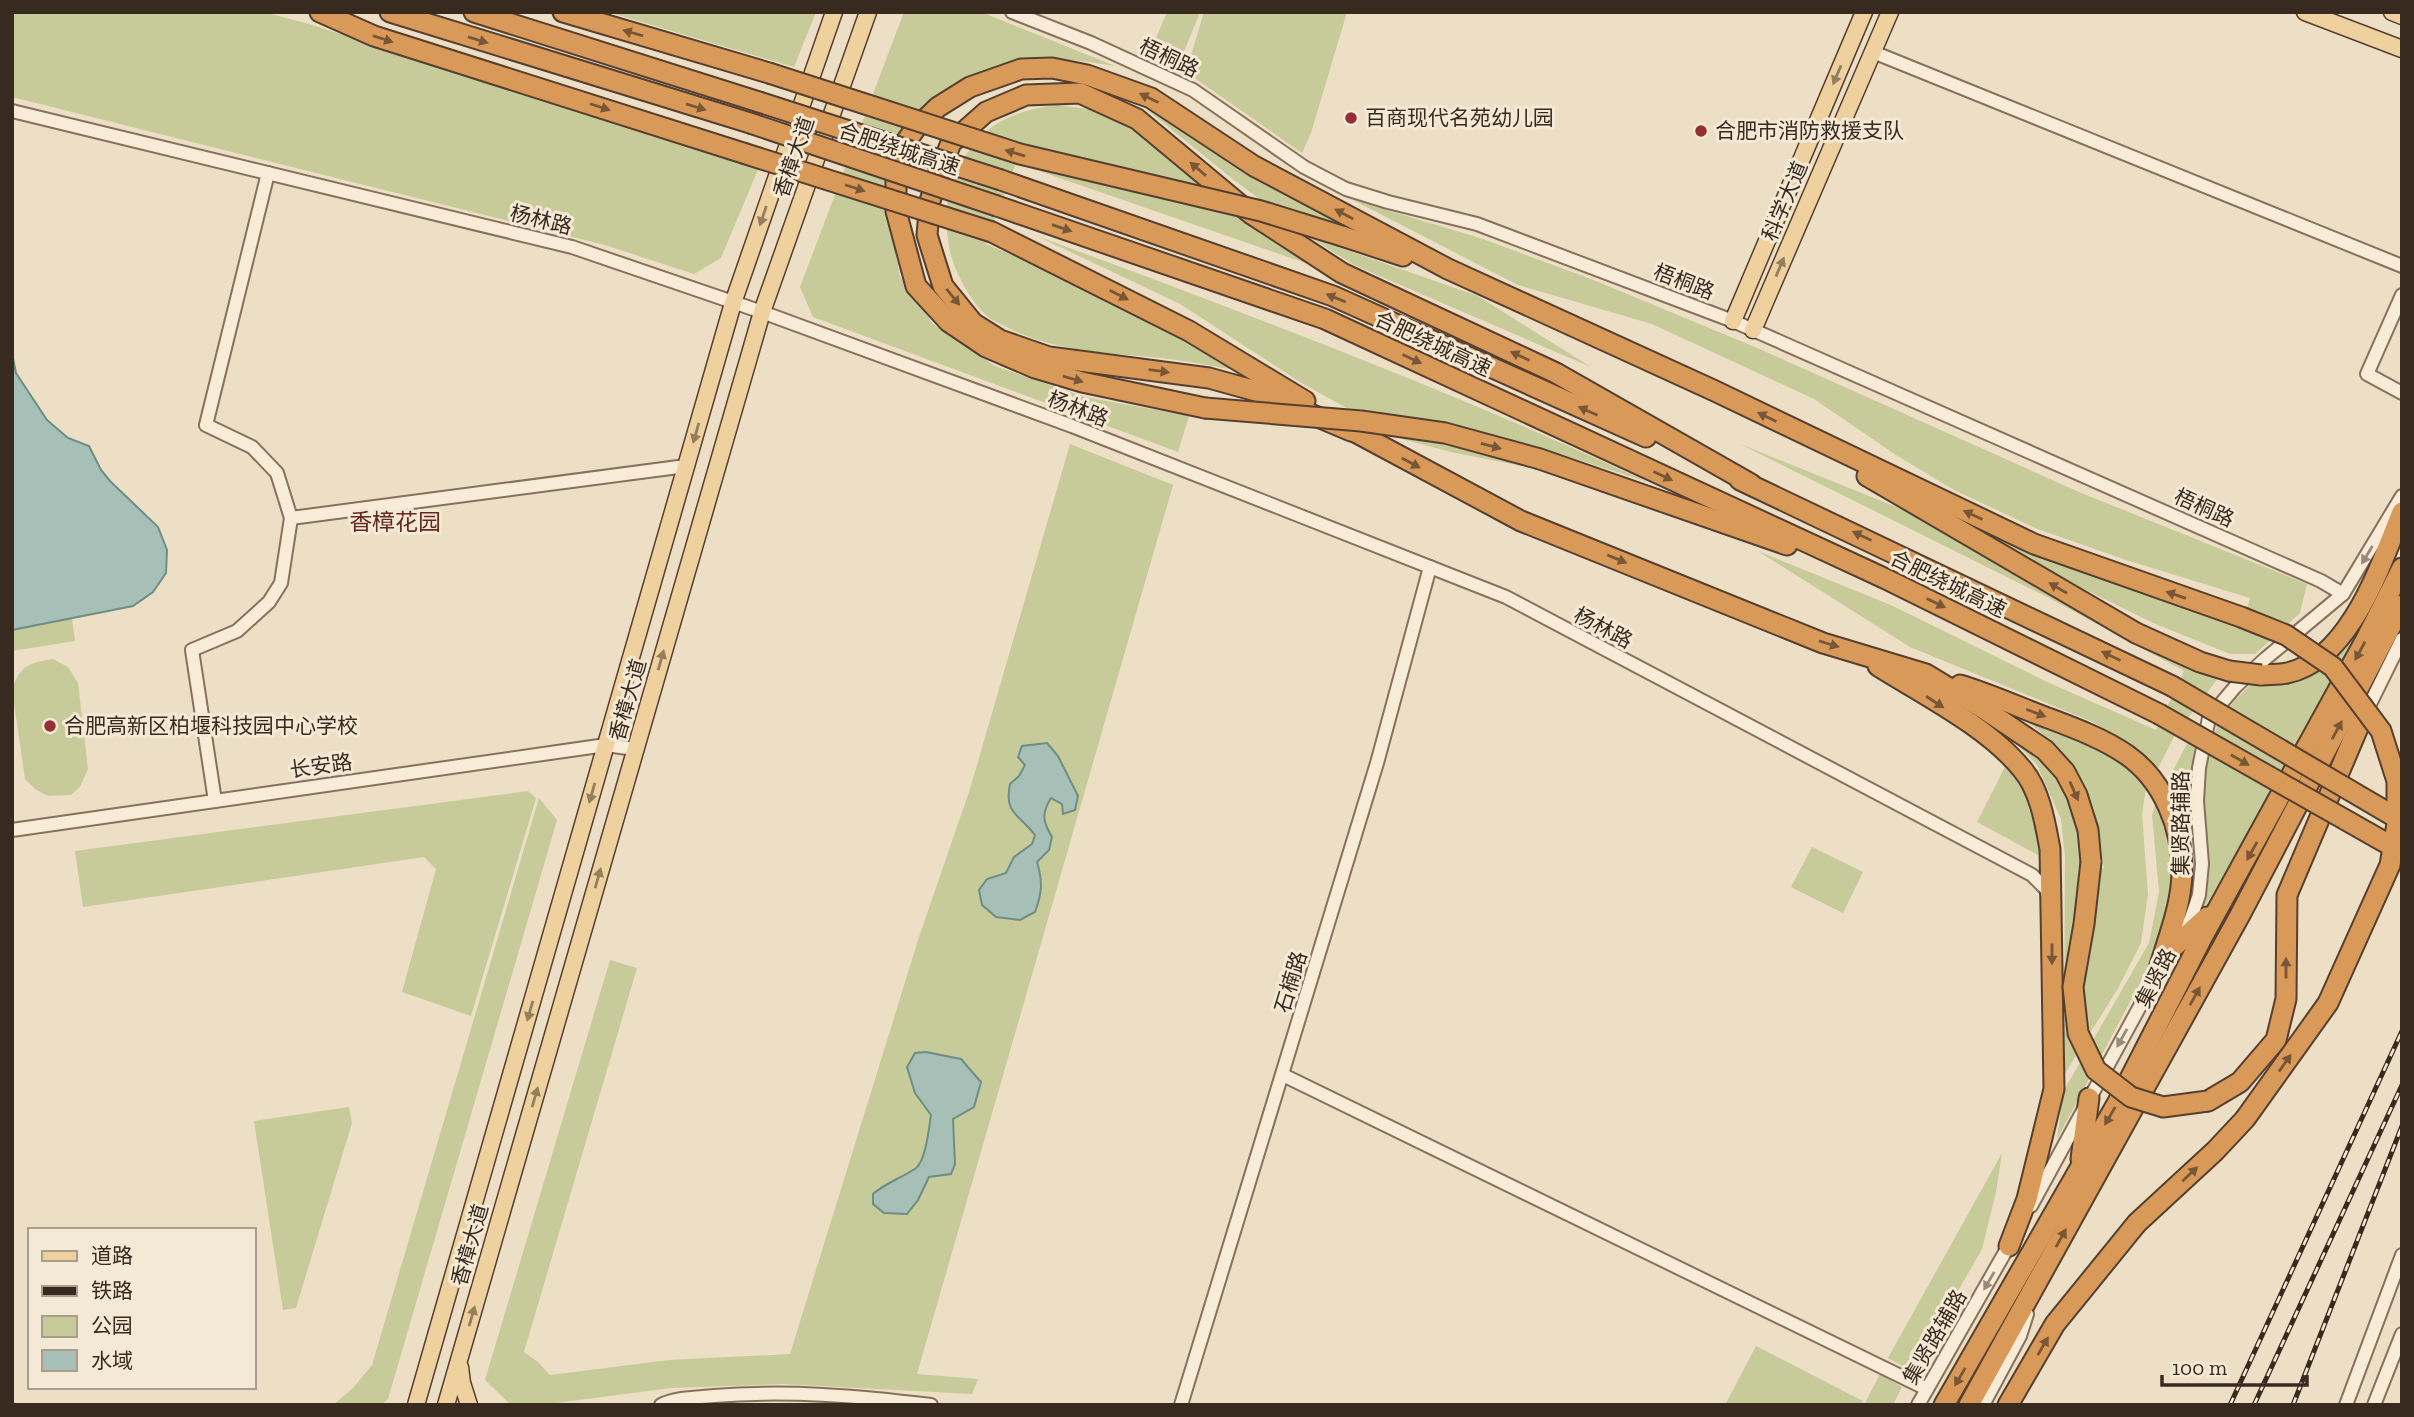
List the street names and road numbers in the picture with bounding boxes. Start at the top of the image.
street label: 梧桐路 [1135,33,1203,82]
street label: 香樟大道 [768,113,819,201]
street label: 合肥绕城高速 [835,117,963,180]
street label: 科学大道 [1757,157,1812,244]
street label: 杨林路 [508,200,575,239]
street label: 梧桐路 [1650,259,1718,304]
street label: 合肥绕城高速 [1371,306,1496,382]
street label: 杨林路 [1044,386,1112,431]
street label: 梧桐路 [2170,483,2238,532]
street label: 合肥绕城高速 [1886,545,2010,622]
street label: 杨林路 [1570,602,1637,653]
street label: 香樟大道 [604,656,651,744]
street label: 长安路 [288,749,354,782]
street label: 集贤路辅路 [2168,771,2193,876]
street label: 集贤路 [2130,944,2181,1012]
street label: 石楠路 [1269,948,1312,1016]
street label: 香樟大道 [446,1201,493,1289]
street label: 集贤路辅路 [1897,1285,1972,1388]

